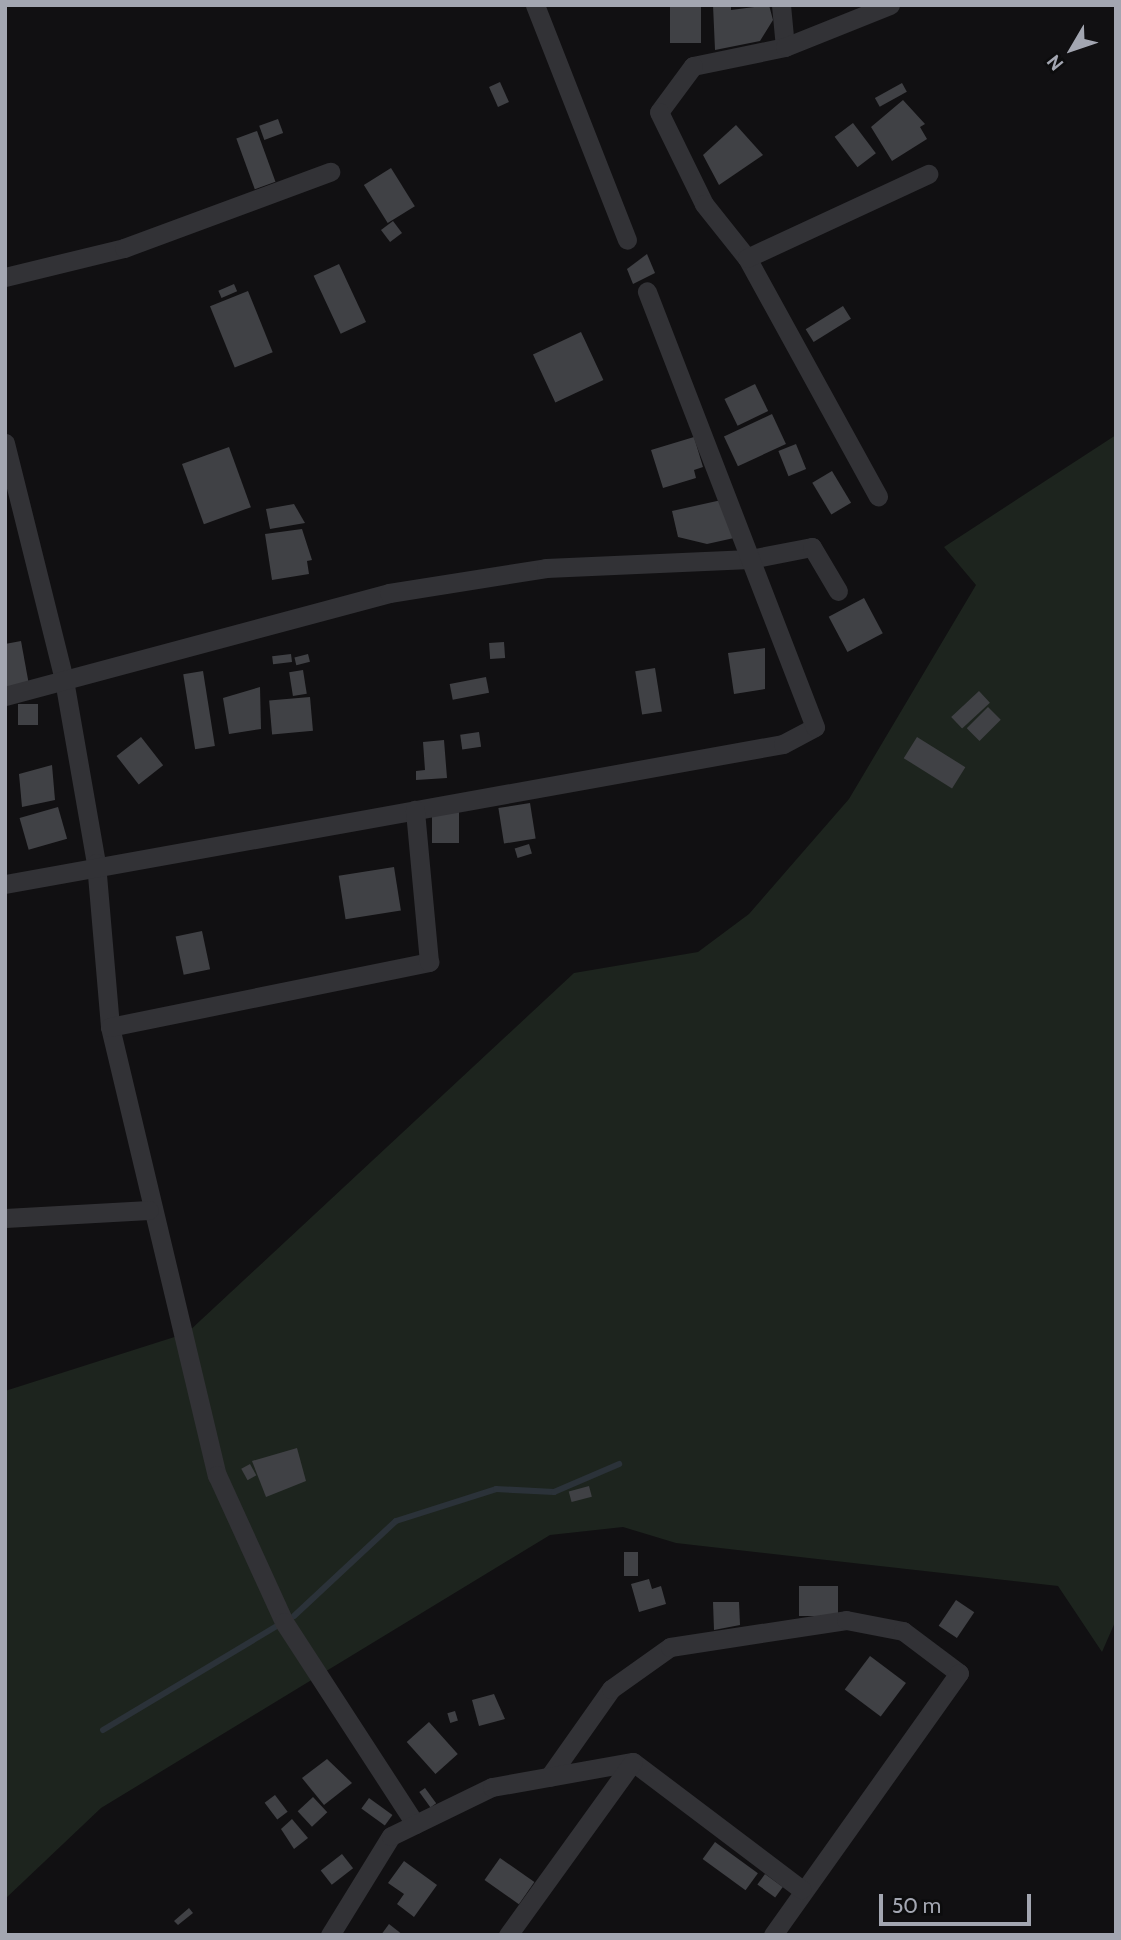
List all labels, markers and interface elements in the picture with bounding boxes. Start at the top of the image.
north arrow [1037,14,1107,84]
text: N [1042,50,1068,75]
scale bar [883,1881,1035,1925]
text: 50 m [892,1893,941,1918]

